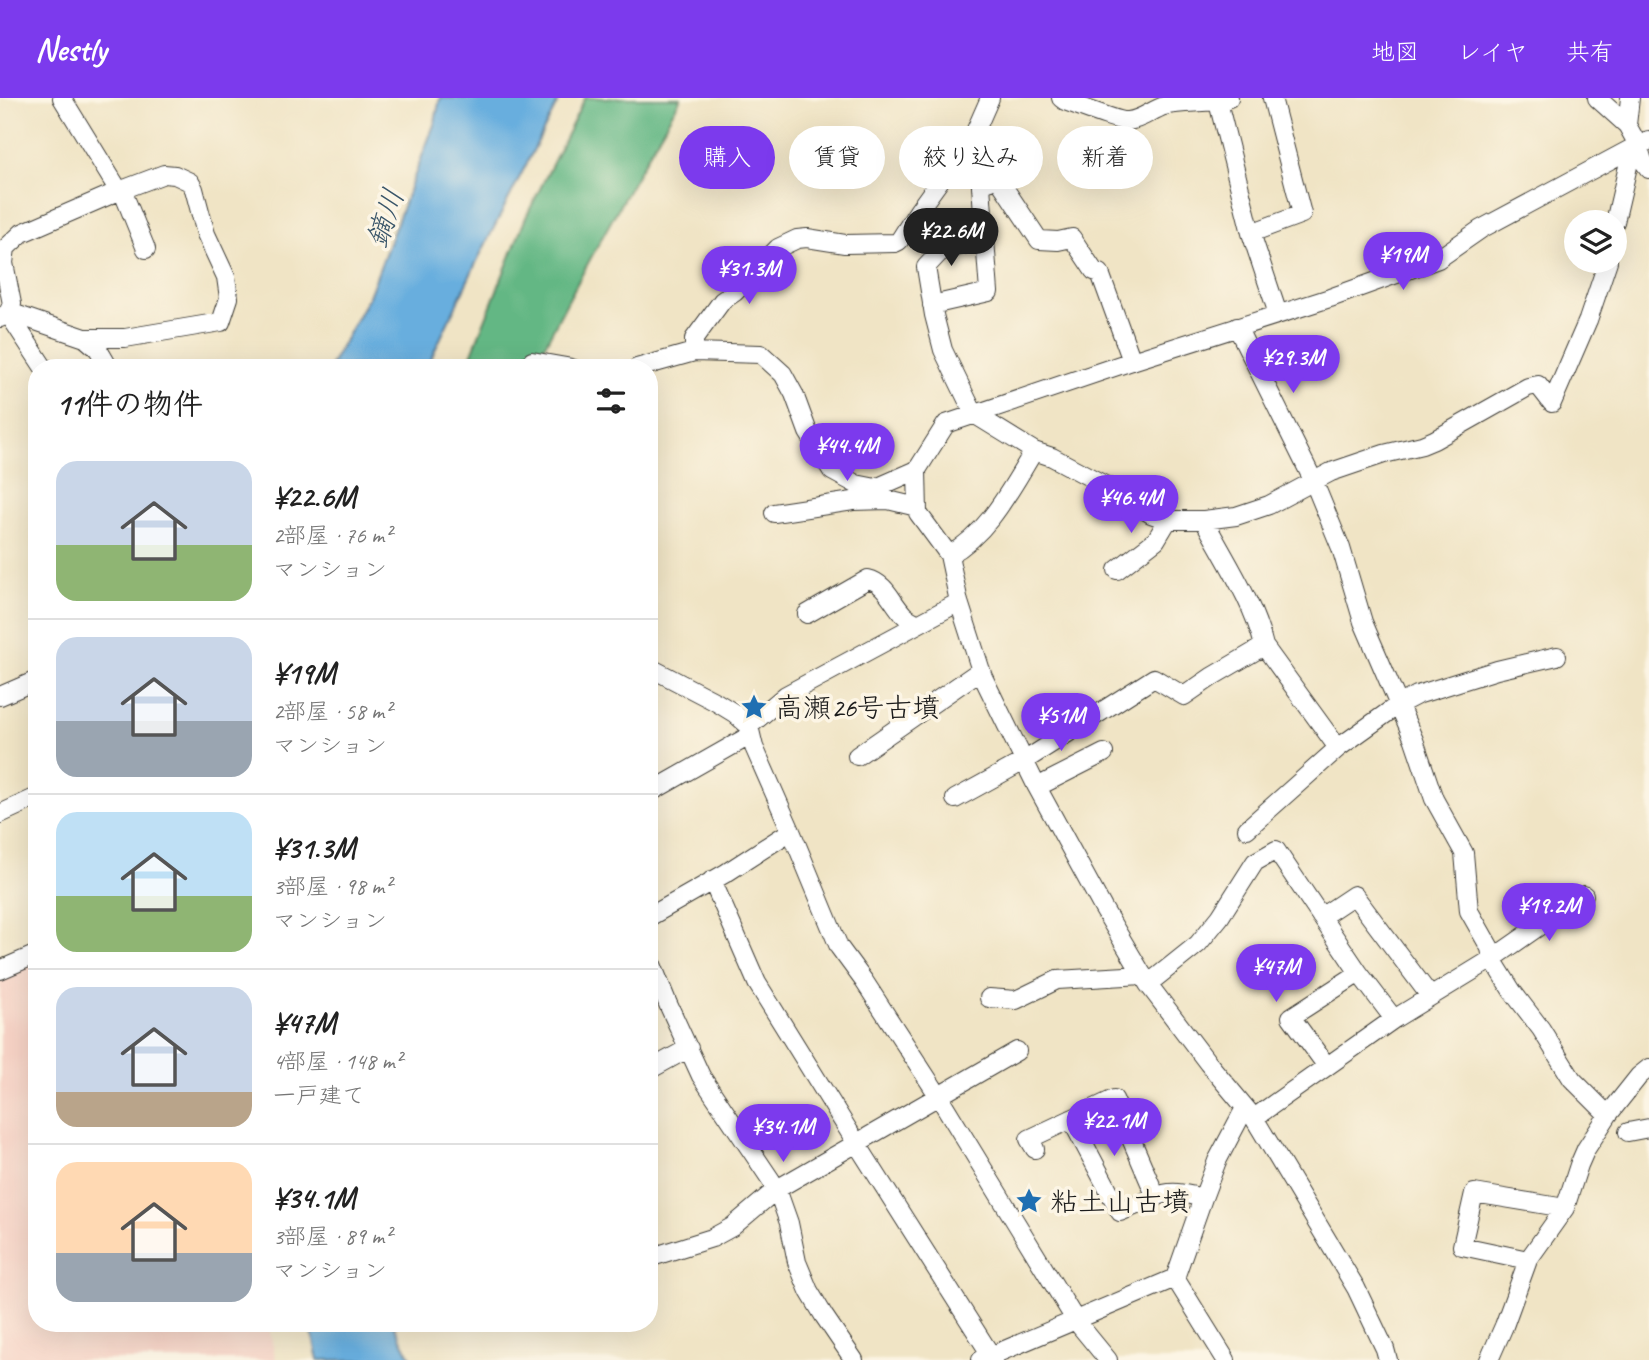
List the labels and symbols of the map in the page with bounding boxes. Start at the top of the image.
water label: 鏑川 [357,183,413,253]
pin: ¥22.6M [894,208,1008,268]
pin: ¥19M [1362,232,1444,292]
pin: ¥31.3M [692,246,806,306]
pin: ¥29.3M [1236,336,1350,395]
pin: ¥44.4M [790,424,904,483]
pin: ¥46.4M [1074,476,1188,535]
place label: 高瀬26号古墳 [775,690,940,725]
place icon: 高瀬26号古墳 [739,692,769,722]
pin: ¥51M [1020,694,1102,753]
pin: ¥19.2M [1492,884,1606,943]
pin: ¥47M [1235,944,1317,1004]
pin: ¥22.1M [1057,1098,1171,1158]
pin: ¥34.1M [726,1104,840,1164]
place label: 粘土山古墳 [1050,1184,1190,1219]
place icon: 粘土山古墳 [1014,1186,1044,1216]

